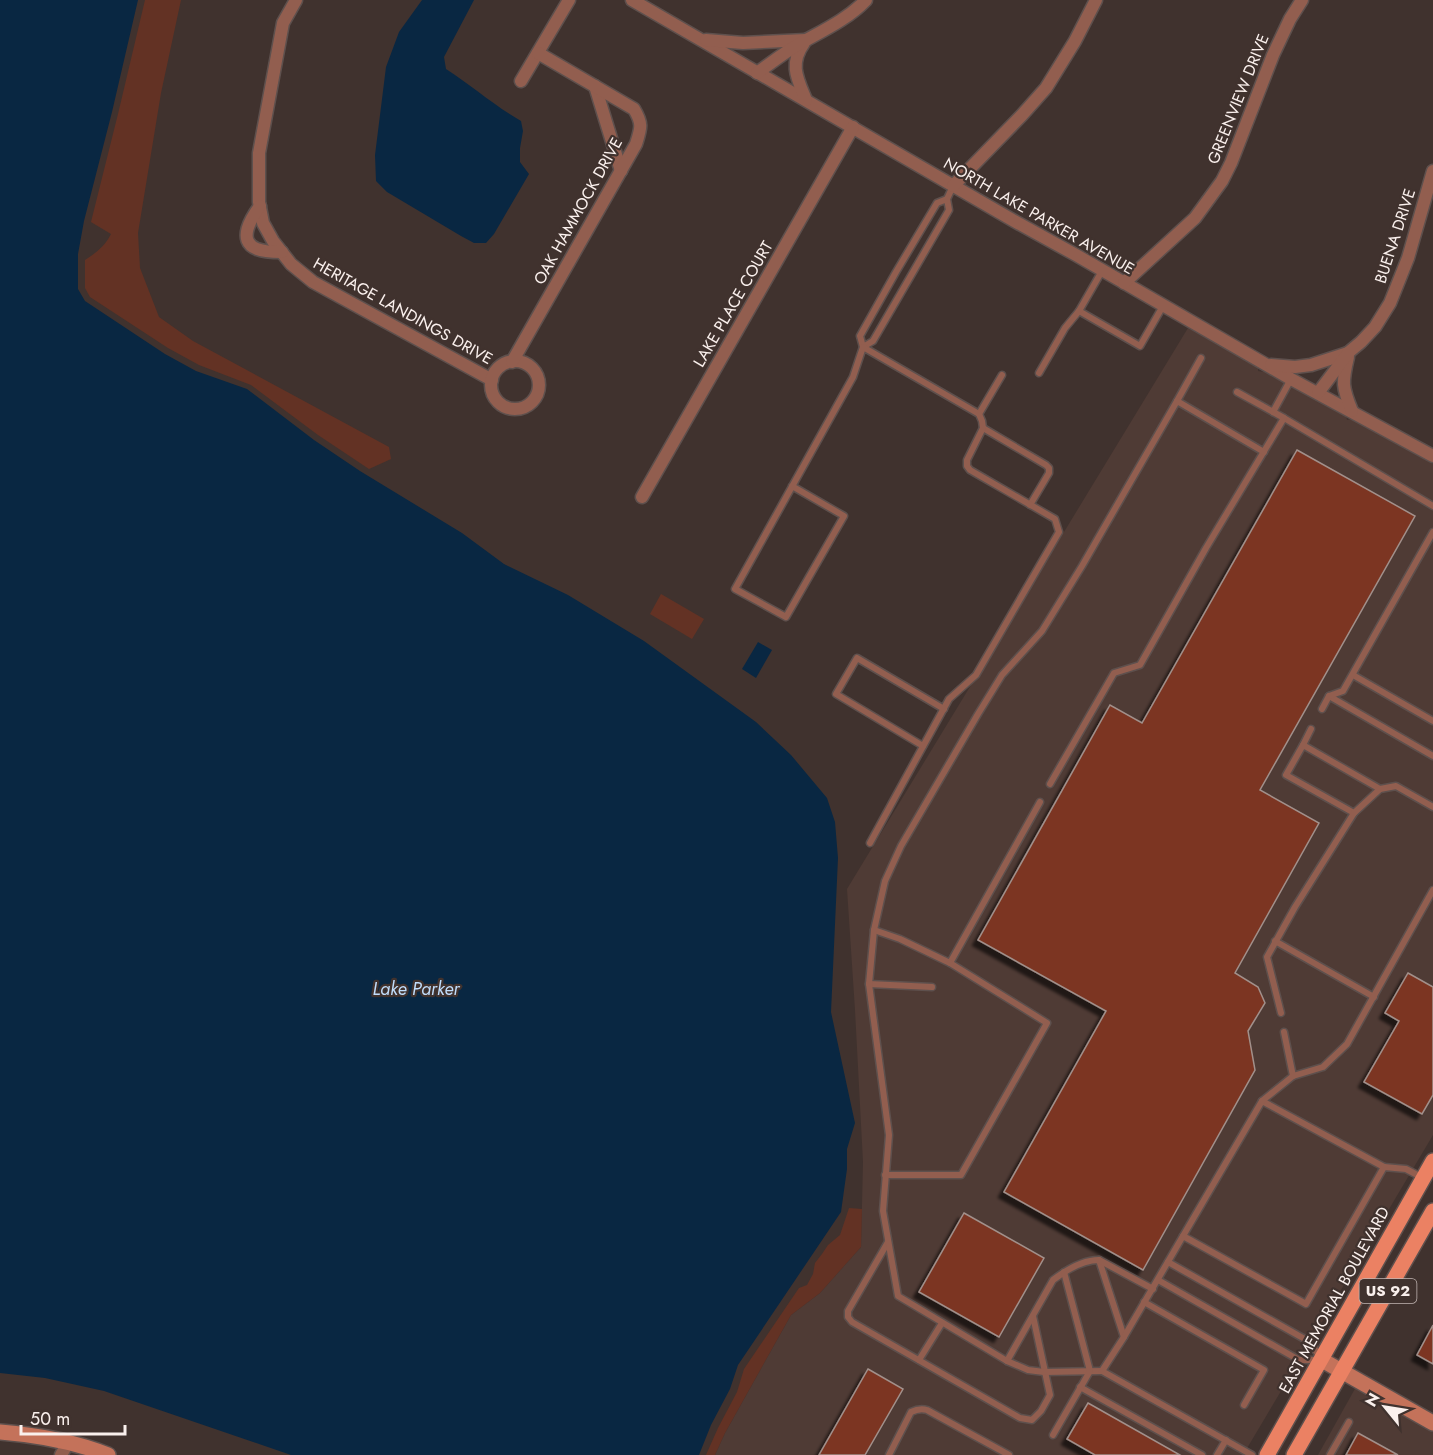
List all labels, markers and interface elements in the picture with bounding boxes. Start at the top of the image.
street label: GREENVIEW DRIVE [1201,31,1275,167]
street label: OAK HAMMOCK DRIVE [528,133,628,289]
street label: NORTH LAKE PARKER AVENUE [939,152,1139,280]
street label: BUENA DRIVE [1369,186,1421,286]
street label: LAKE PLACE COURT [688,236,779,371]
street label: HERITAGE LANDINGS DRIVE [309,252,497,370]
water label: Lake Parker [372,976,461,1002]
street label: EAST MEMORIAL BOULEVARD [1273,1202,1395,1397]
road number: US 92 [1360,1279,1416,1303]
north arrow [1355,1377,1415,1437]
text: N [1359,1388,1386,1411]
scale bar [21,1398,124,1436]
text: 50 m [30,1406,70,1432]

